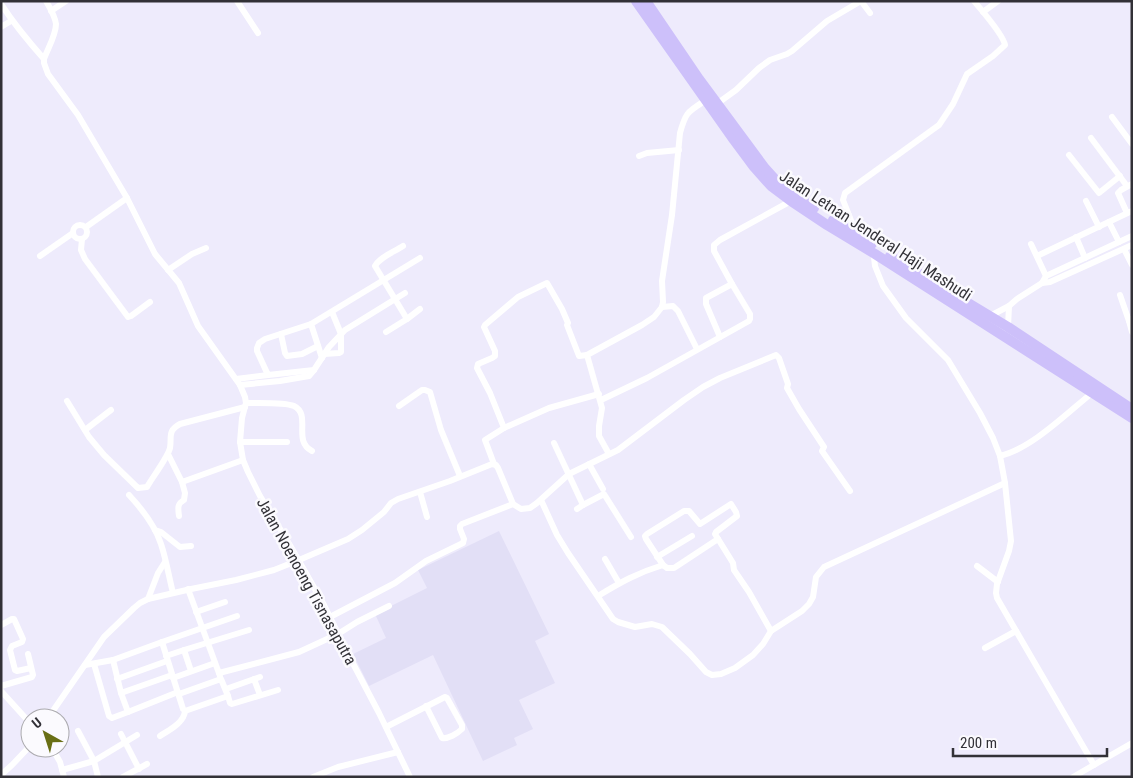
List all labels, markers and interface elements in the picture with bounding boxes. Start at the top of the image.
street label: Jalan Letnan Jenderal Haji Mashudi [776,166,975,305]
street label: Jalan Noenoeng Tisnasaputra [253,494,360,668]
north arrow [20,708,70,758]
text: U [29,714,45,732]
scale bar [953,726,1107,758]
text: 200 m [960,734,997,752]

